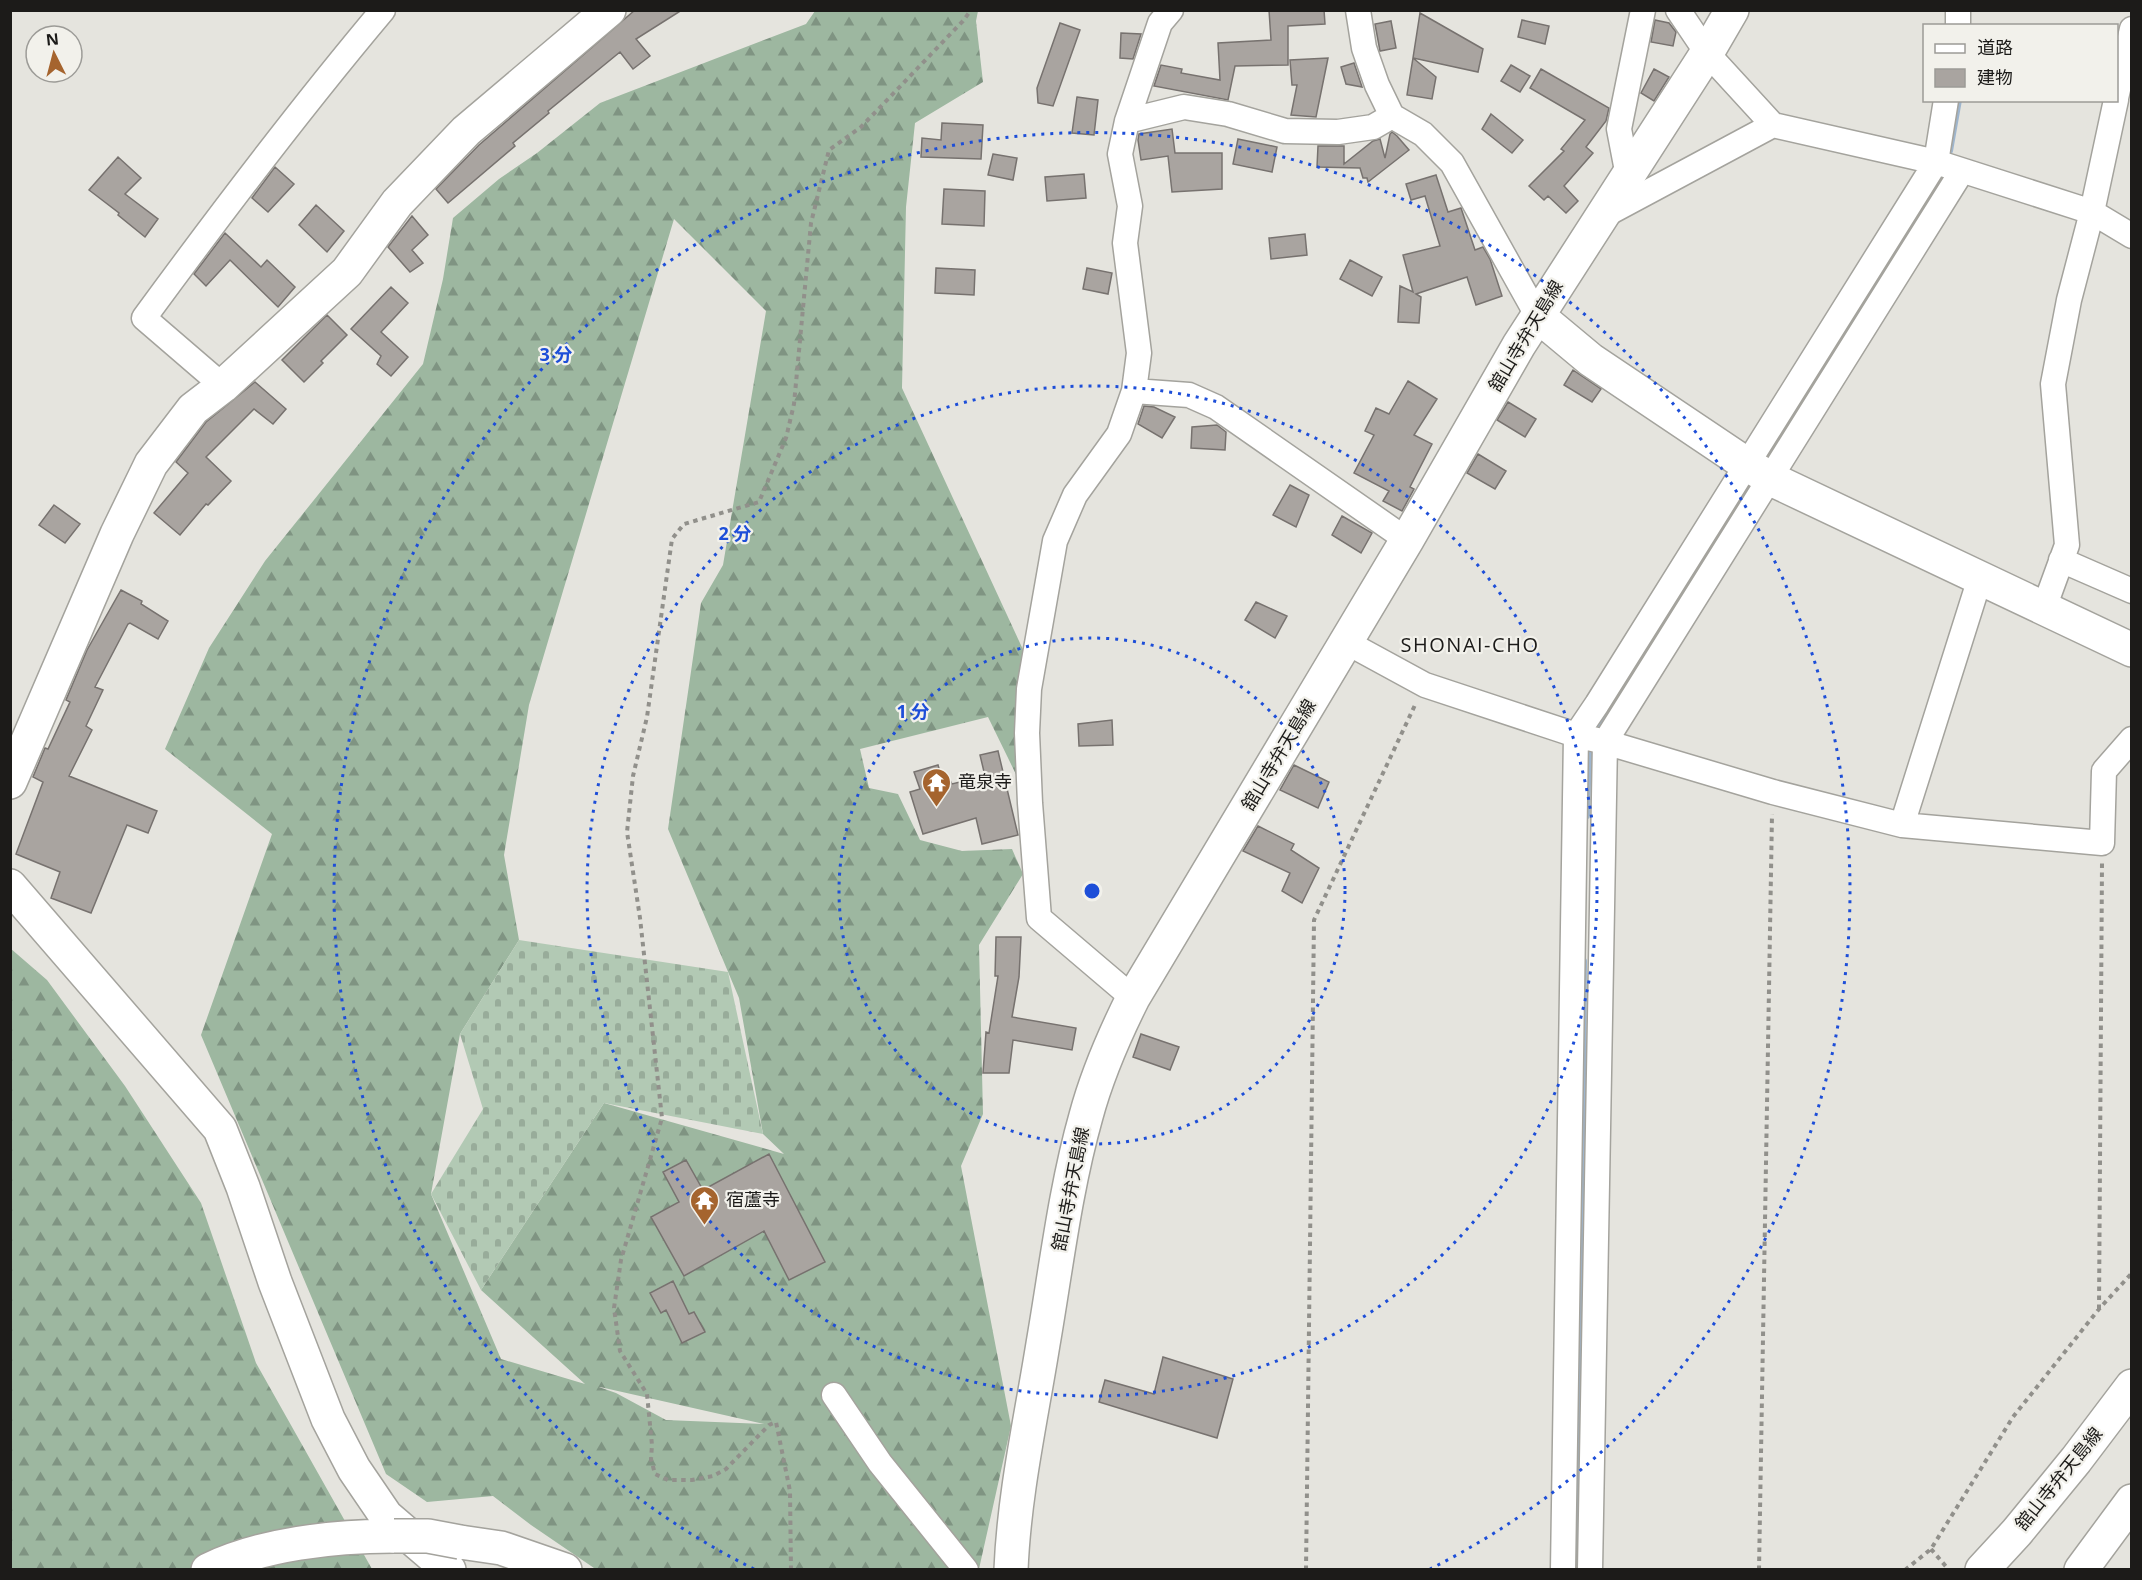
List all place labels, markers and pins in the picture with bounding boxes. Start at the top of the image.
temple icon: 竜泉寺 [921,766,953,808]
place label: 竜泉寺 [958,769,1012,793]
centre of rings [1082,881,1102,901]
temple icon: 宿蘆寺 [689,1184,721,1226]
place label: 宿蘆寺 [726,1187,780,1211]

